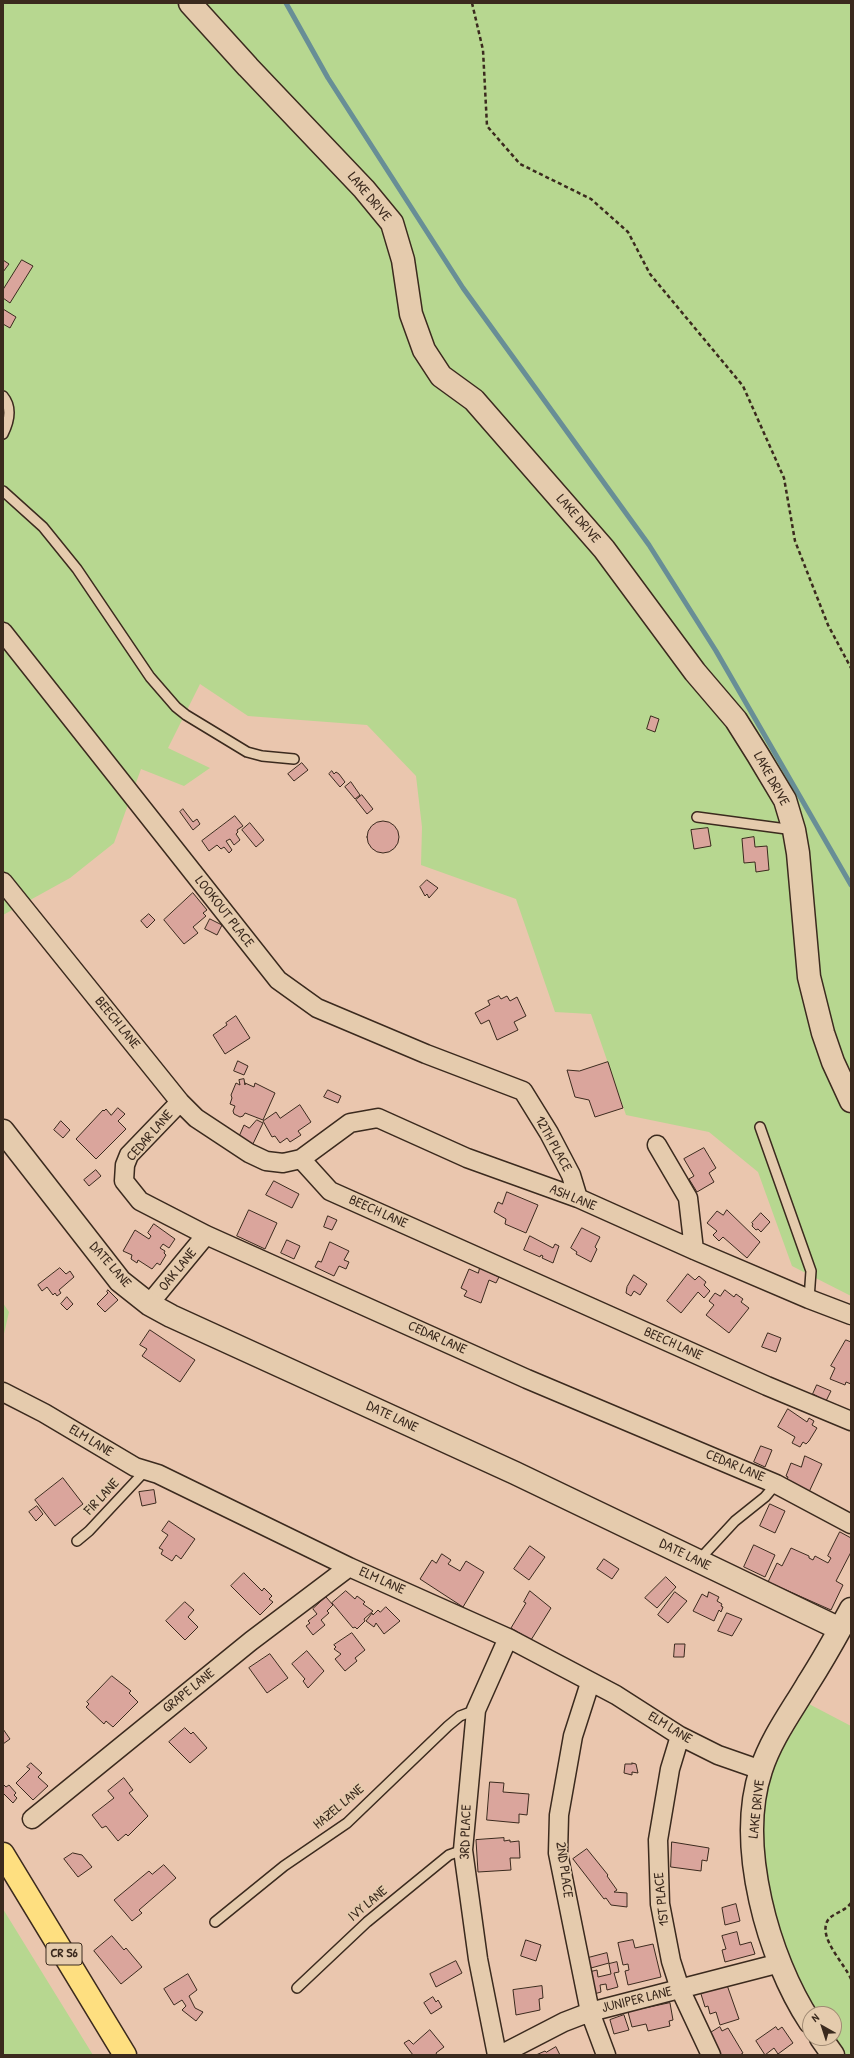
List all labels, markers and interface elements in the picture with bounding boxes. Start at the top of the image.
street label: LAKE DRIVE [344,169,394,225]
street label: LAKE DRIVE [552,491,604,547]
street label: LAKE DRIVE [749,749,793,809]
street label: LOOKOUT PLACE [191,873,257,951]
street label: BEECH LANE [91,993,143,1053]
street label: CEDAR LANE [123,1107,177,1165]
street label: 12TH PLACE [531,1113,575,1175]
street label: ASH LANE [547,1181,599,1215]
street label: BEECH LANE [346,1192,410,1232]
street label: DATE LANE [86,1239,134,1291]
street label: OAK LANE [155,1245,201,1295]
street label: CEDAR LANE [405,1318,469,1358]
street label: BEECH LANE [641,1324,705,1364]
street label: DATE LANE [363,1398,421,1436]
street label: ELM LANE [66,1421,116,1461]
street label: CEDAR LANE [703,1446,767,1486]
street label: FIR LANE [81,1475,123,1519]
street label: DATE LANE [657,1535,713,1575]
street label: ELM LANE [356,1563,408,1599]
street label: GRAPE LANE [160,1665,218,1717]
street label: ELM LANE [645,1708,695,1748]
street label: LAKE DRIVE [746,1779,768,1839]
street label: HAZEL LANE [310,1781,368,1833]
street label: 3RD PLACE [457,1804,475,1860]
street label: 2ND PLACE [552,1841,576,1899]
street label: 1ST PLACE [651,1871,673,1927]
street label: IVY LANE [345,1883,391,1925]
road number: CR S6 [46,1943,82,1965]
street label: JUNIPER LANE [600,1983,674,2017]
north arrow [802,2006,842,2046]
text: N [808,2010,822,2025]

